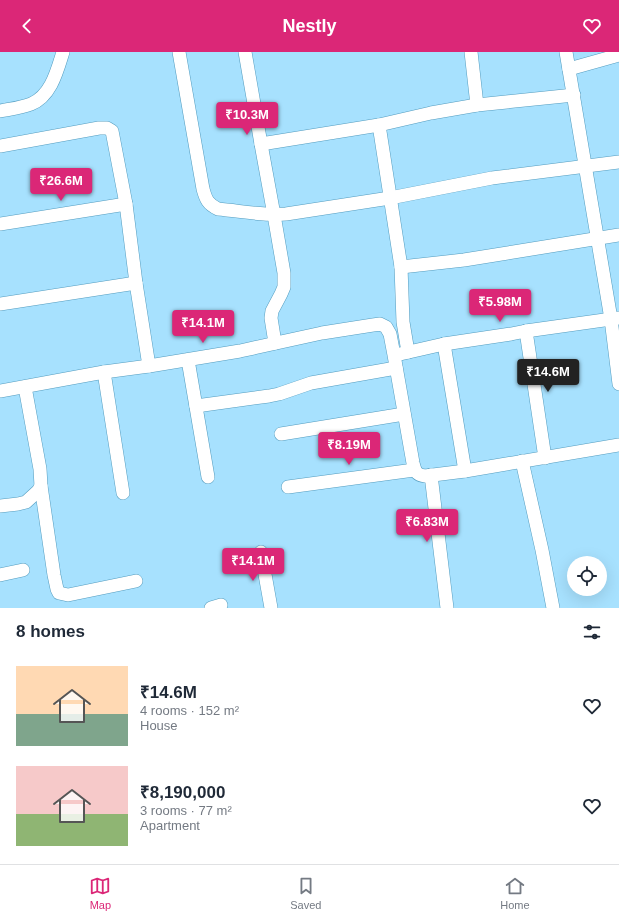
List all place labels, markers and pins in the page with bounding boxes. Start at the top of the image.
pin: ₹10.3M [214,102,280,136]
pin: ₹26.6M [28,168,94,202]
pin: ₹5.98M [467,289,533,323]
pin: ₹14.1M [170,310,236,344]
pin: ₹14.6M [515,359,581,393]
pin: ₹8.19M [316,432,382,466]
pin: ₹6.83M [394,509,460,543]
pin: ₹14.1M [220,548,286,582]

